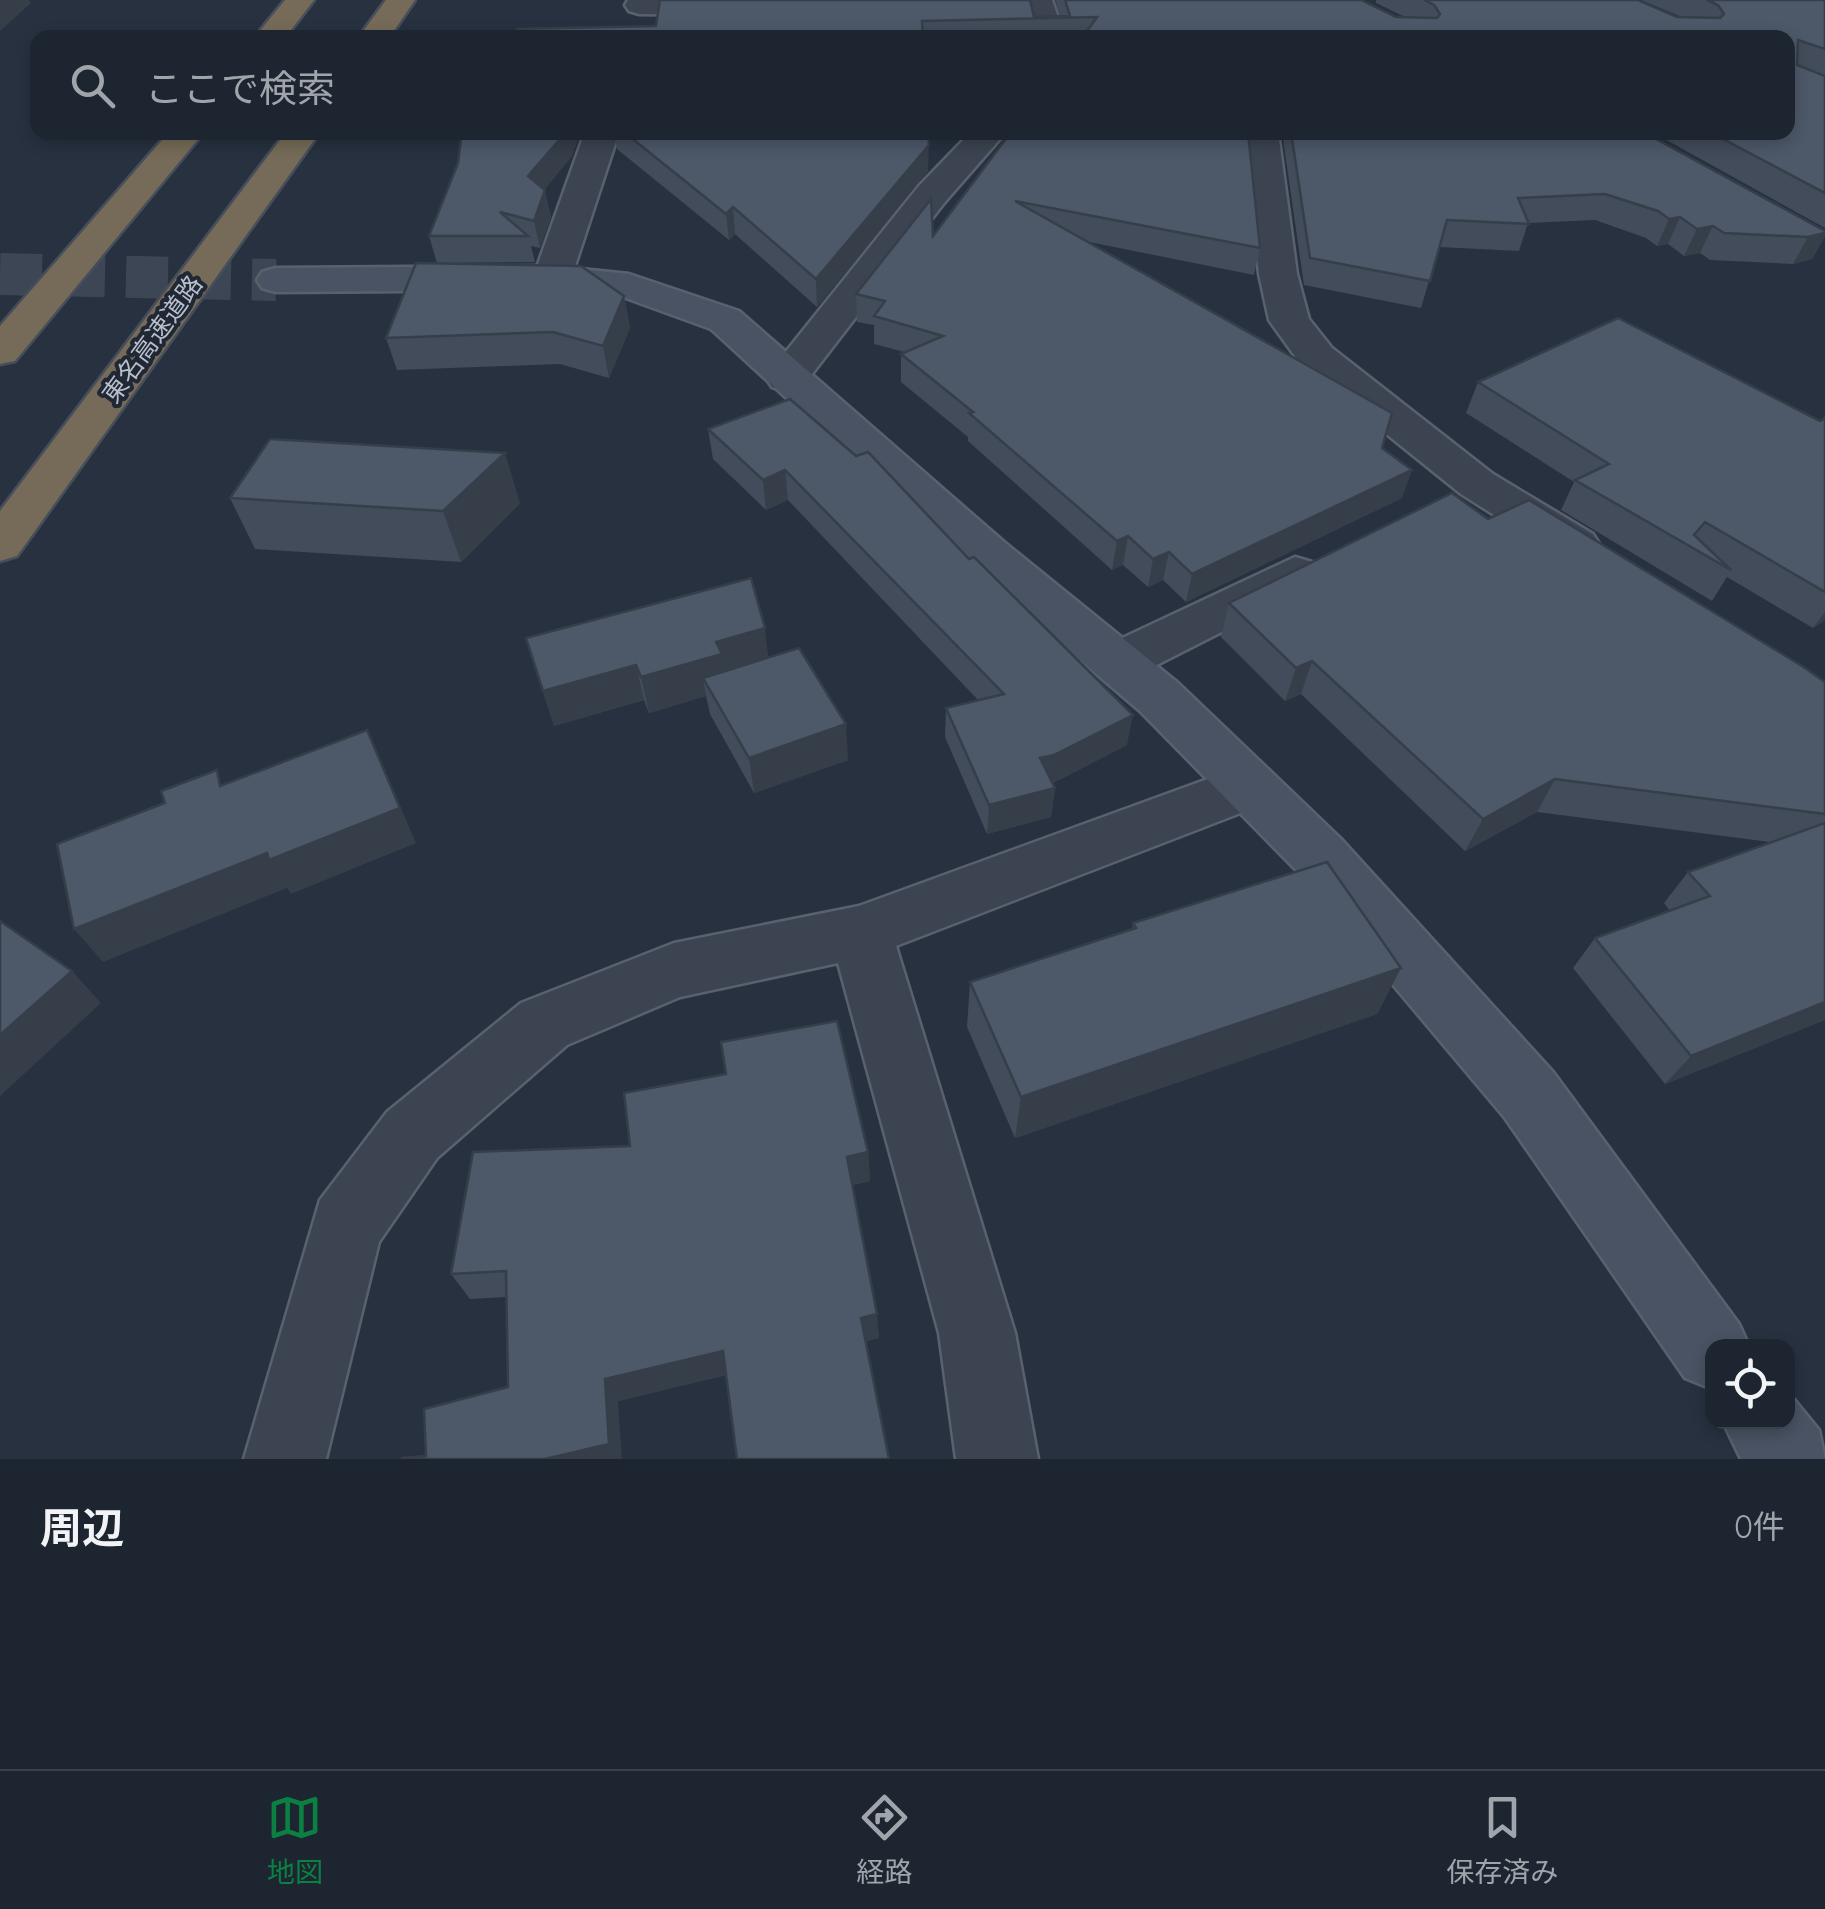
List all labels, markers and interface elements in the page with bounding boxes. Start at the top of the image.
search box [30,30,1795,140]
icon: search [65,58,120,113]
text: ここで検索 [145,64,335,112]
street label: 東名高速道路 [95,269,208,408]
map controls [1705,1339,1795,1429]
button: locate [1705,1339,1795,1429]
text: 周辺 [40,1501,124,1554]
text: 0件 [1734,1506,1785,1546]
tab: 地図 [267,1790,323,1890]
tab: 経路 [856,1790,912,1890]
tab: 保存済み [1446,1790,1558,1890]

